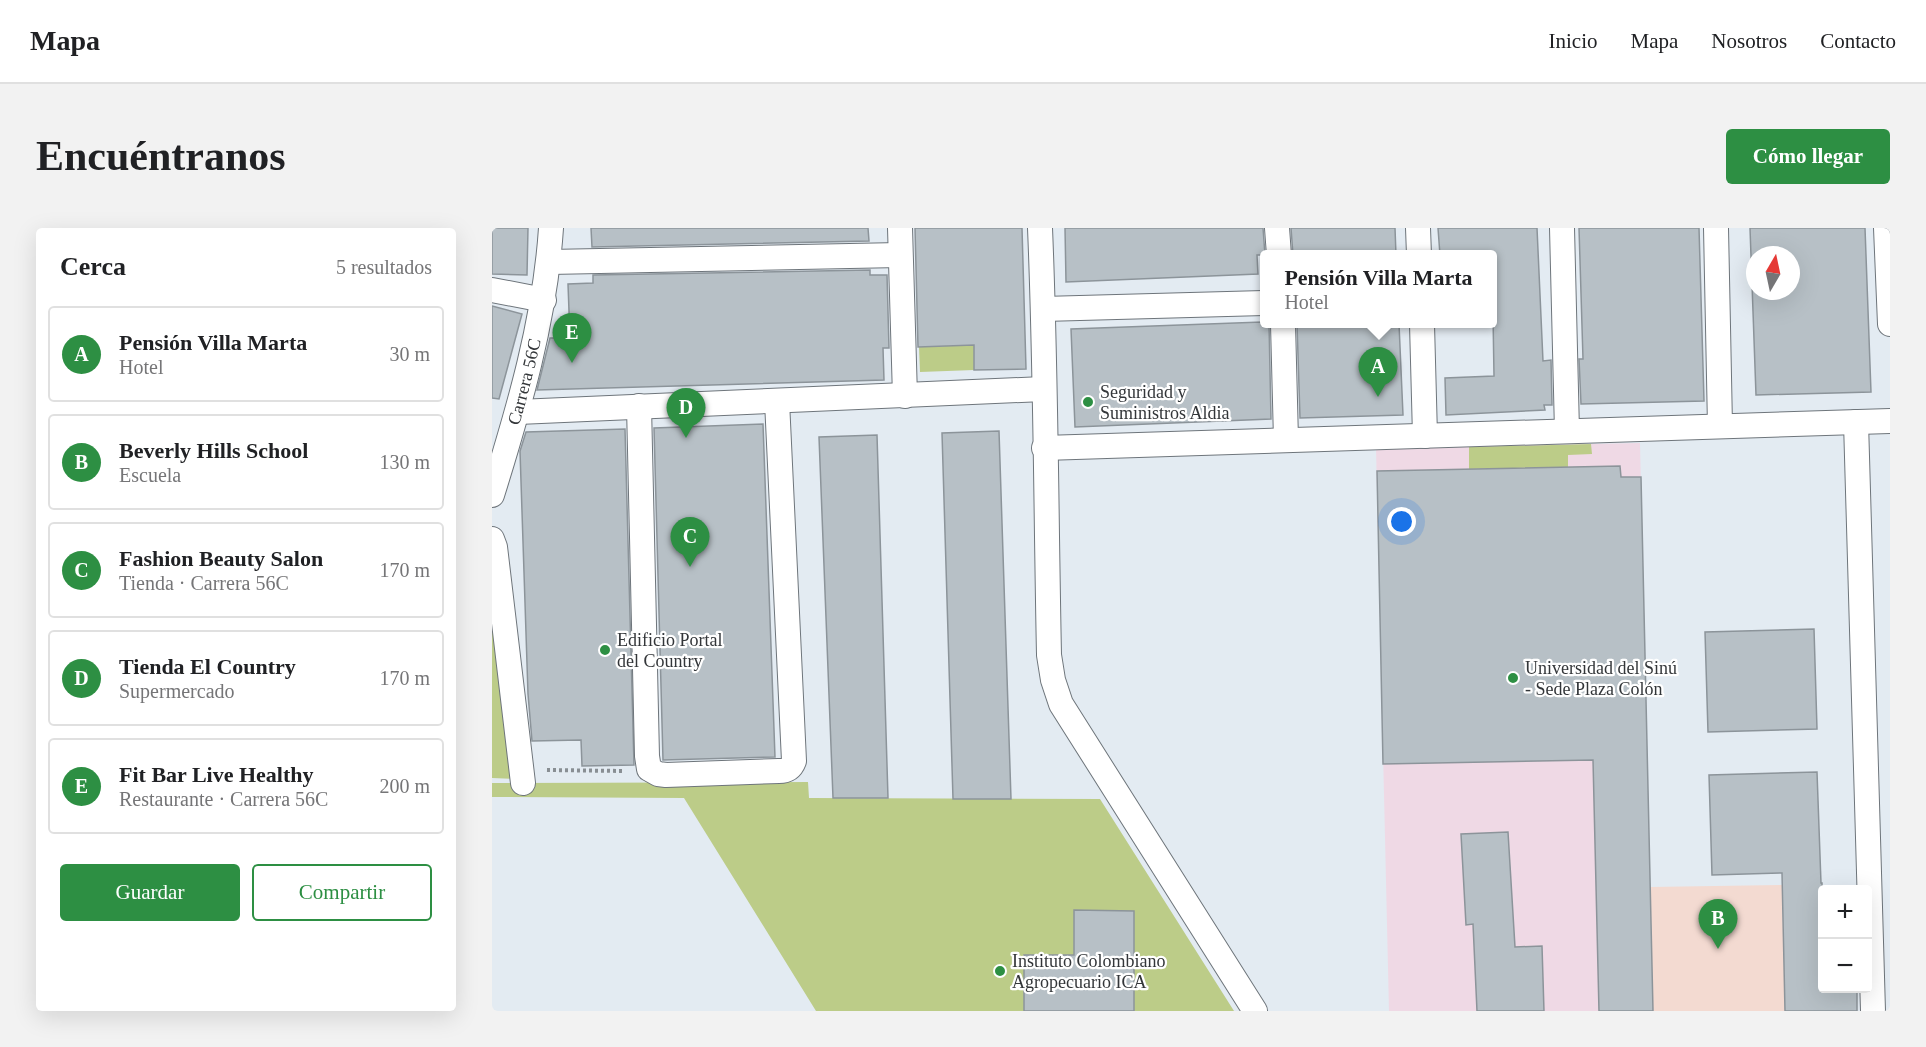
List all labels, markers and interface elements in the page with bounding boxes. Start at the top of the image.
text: Mapa [30,25,100,56]
text: Inicio [1549,29,1598,53]
text: Mapa [1631,29,1678,53]
text: Nosotros [1711,29,1787,53]
text: Contacto [1820,29,1896,53]
button: Cómo llegar [1726,129,1890,184]
text: Encuéntranos [36,133,286,179]
north arrow [1746,246,1800,300]
popup [1260,250,1497,328]
text: Cerca [60,252,126,281]
text: 5 resultados [336,256,432,278]
text: Pensión Villa Marta [1284,265,1473,290]
text: Hotel [1284,291,1329,313]
pin: E [552,314,592,363]
text: Pensión Villa Marta [119,330,307,355]
street label: Carrera 56C [504,336,545,427]
text: A [74,343,89,365]
text: 30 m [389,343,430,365]
pin: A [1358,348,1398,397]
text: Hotel [119,356,163,378]
place label: Seguridad y Suministros Aldia [1100,382,1230,423]
pin: D [666,388,706,438]
marker: Seguridad y Suministros Aldia [1081,395,1095,409]
text: Beverly Hills School [119,438,308,463]
text: B [75,451,88,473]
text: 130 m [379,451,430,473]
text: Escuela [119,464,181,486]
your location [1387,507,1416,536]
pin: C [670,518,710,567]
text: Fashion Beauty Salon [119,546,323,571]
text: C [74,559,89,581]
text: 170 m [379,559,430,581]
text: Tienda · Carrera 56C [119,572,289,594]
place label: Edificio Portal del Country [617,630,722,671]
marker: Edificio Portal del Country [598,643,612,657]
text: Tienda El Country [119,654,296,679]
place label: Universidad del Sinú - Sede Plaza Colón [1525,658,1677,699]
text: D [74,667,89,689]
text: 170 m [379,667,430,689]
marker: Universidad del Sinú - Sede Plaza Colón [1506,671,1520,685]
text: Supermercado [119,680,235,702]
text: Fit Bar Live Healthy [119,762,314,787]
text: E [75,775,88,797]
text: 200 m [379,775,430,797]
text: Restaurante · Carrera 56C [119,788,328,810]
button: Guardar [60,864,240,921]
button: Compartir [252,864,432,921]
map controls [1818,885,1872,993]
button: + [1818,885,1872,939]
pin: B [1698,900,1738,949]
button: − [1818,939,1872,993]
place label: Instituto Colombiano Agropecuario ICA [1012,951,1166,992]
marker: Instituto Colombiano Agropecuario ICA [993,964,1007,978]

